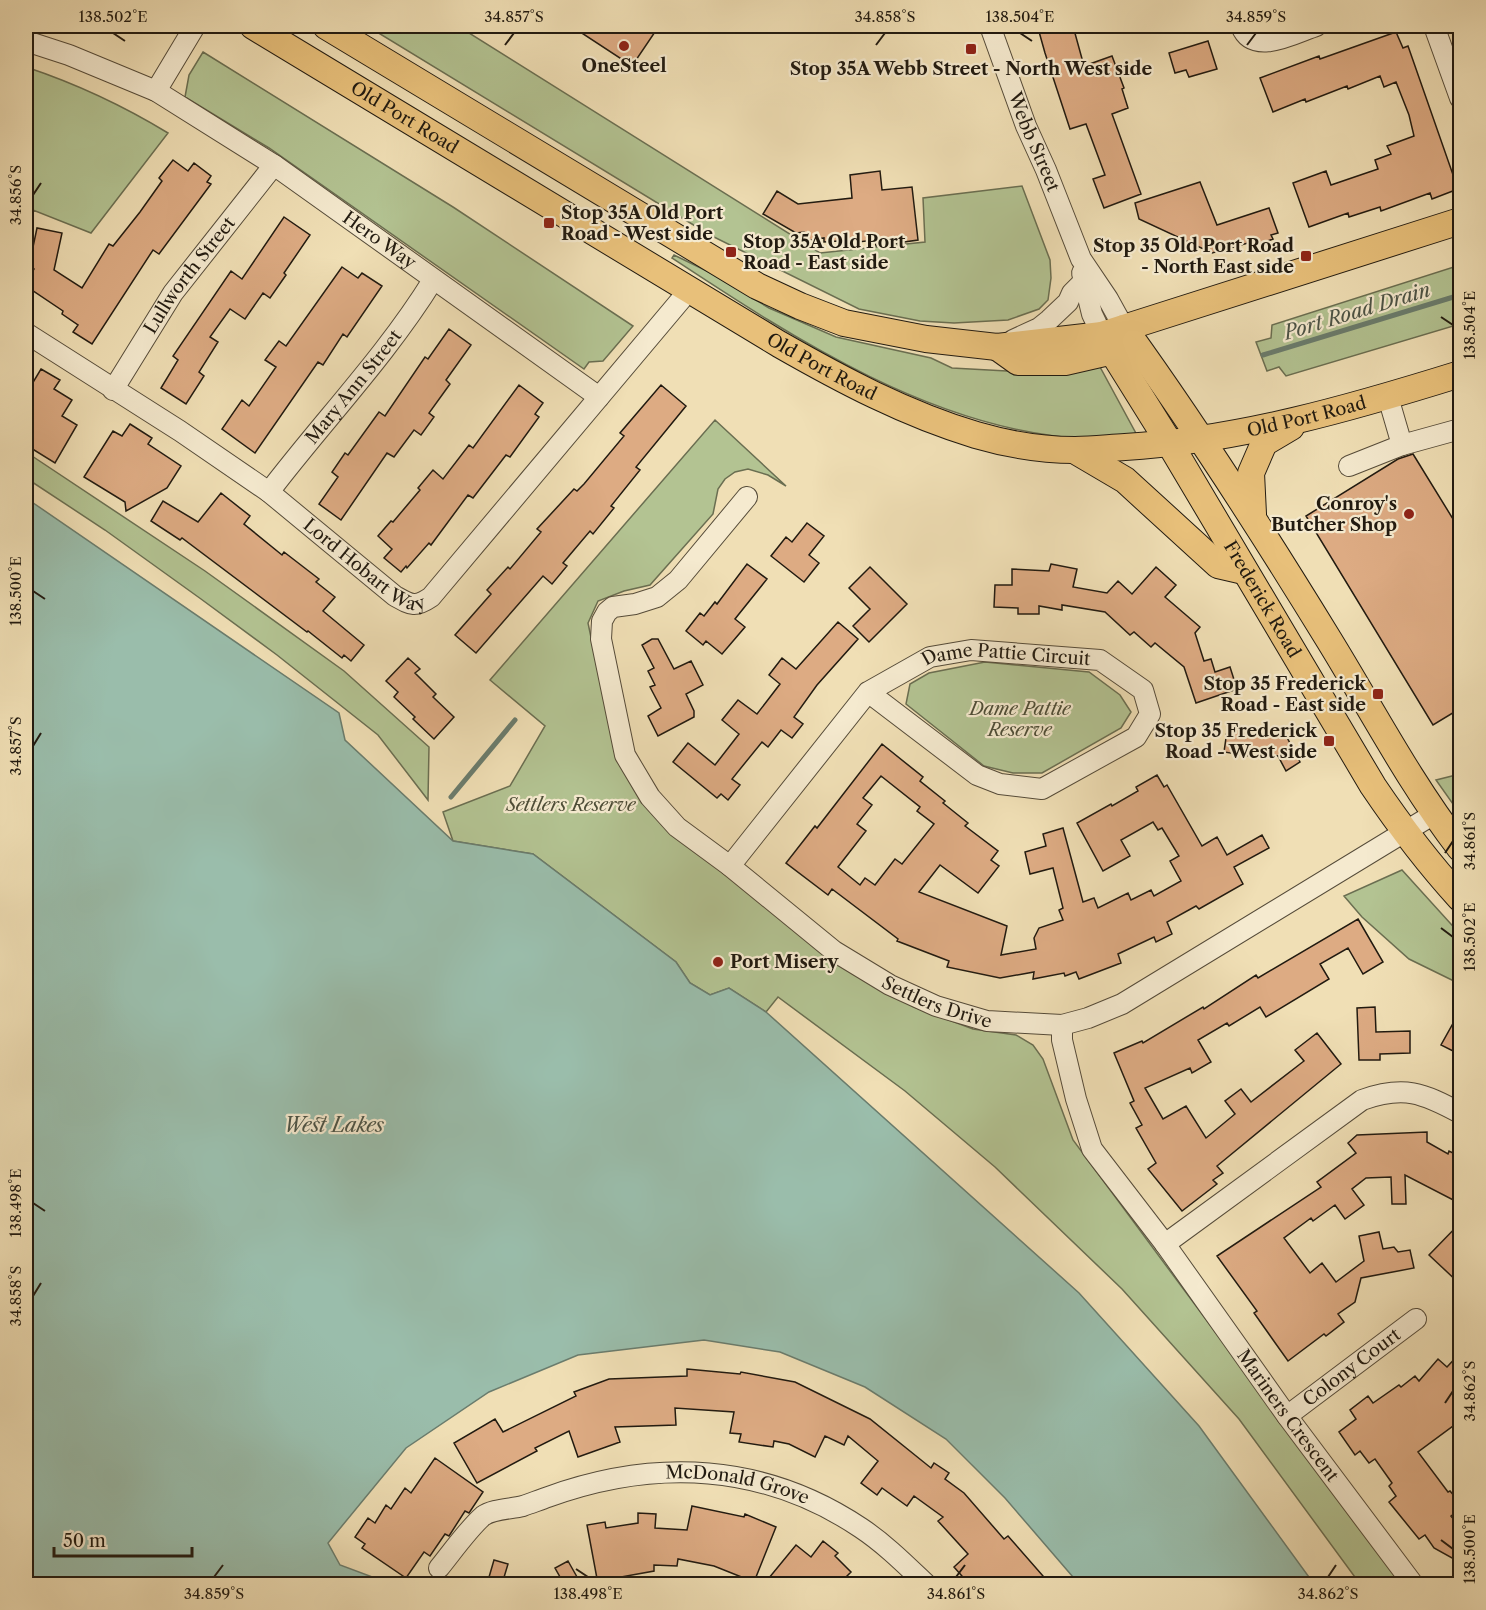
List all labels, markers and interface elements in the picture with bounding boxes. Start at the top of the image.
text: 138.502°E [78,7,148,26]
text: 34.857°S [484,7,544,26]
text: 34.858°S [855,7,915,26]
text: 138.504°E [986,7,1054,26]
text: 34.859°S [1226,7,1286,26]
marker: OneSteel [617,39,631,53]
marker: Stop 35A Webb Street - North West side [964,42,978,56]
place label: OneSteel [581,55,667,77]
place label: Stop 35A Webb Street - North West side [790,58,1153,80]
street label: Old Port Road [347,77,462,159]
street label: Webb Street [1003,88,1065,195]
text: 34.856°S [6,165,25,225]
place label: Stop 35A Old Port Road - West side [561,202,724,245]
street label: Hero Way [338,207,421,274]
street label: Lullworth Street [139,212,240,338]
marker: Stop 35A Old Port Road - West side [542,216,556,230]
place label: Stop 35A Old Port Road - East side [743,231,906,274]
place label: Stop 35 Old Port Road - North East side [1093,235,1294,278]
marker: Stop 35A Old Port Road - East side [724,245,738,259]
marker: Stop 35 Old Port Road - North East side [1299,249,1313,263]
water label: Port Road Drain [1279,277,1433,345]
text: 138.504°E [1460,291,1479,359]
street label: Mary Ann Street [301,325,407,448]
street label: Old Port Road [763,328,880,405]
street label: Old Port Road [1245,392,1369,442]
place label: Conroy's Butcher Shop [1271,493,1397,536]
marker: Conroy's Butcher Shop [1402,507,1416,521]
street label: Lord Hobart Way [299,514,429,616]
street label: Frederick Road [1219,537,1305,662]
text: 138.500°E [6,556,25,626]
street label: Dame Pattie Circuit [918,639,1092,670]
place label: Stop 35 Frederick Road - East side [1204,673,1367,716]
marker: Stop 35 Frederick Road - East side [1371,687,1385,701]
park label: Dame Pattie Reserve [967,698,1072,741]
text: 34.857°S [6,716,25,776]
place label: Stop 35 Frederick Road - West side [1155,720,1318,763]
marker: Stop 35 Frederick Road - West side [1322,734,1336,748]
park label: Settlers Reserve [505,794,637,816]
text: 34.861°S [1460,812,1479,870]
text: 138.502°E [1460,902,1479,972]
place label: Port Misery [730,951,839,973]
marker: Port Misery [711,955,725,969]
street label: Settlers Drive [878,972,995,1033]
water label: West Lakes [284,1113,384,1137]
text: 138.498°E [6,1168,25,1238]
text: 34.858°S [6,1266,25,1326]
street label: Colony Court [1299,1323,1405,1411]
street label: Mariners Crescent [1232,1345,1344,1487]
text: 34.862°S [1460,1360,1479,1422]
street label: McDonald Grove [665,1461,813,1509]
text: 138.500°E [1460,1514,1479,1584]
scale bar [54,1520,192,1558]
text: 50 m [63,1530,106,1552]
text: 34.859°S [184,1584,244,1603]
text: 138.498°E [553,1584,623,1603]
text: 34.861°S [927,1584,985,1603]
text: 34.862°S [1297,1584,1359,1603]

